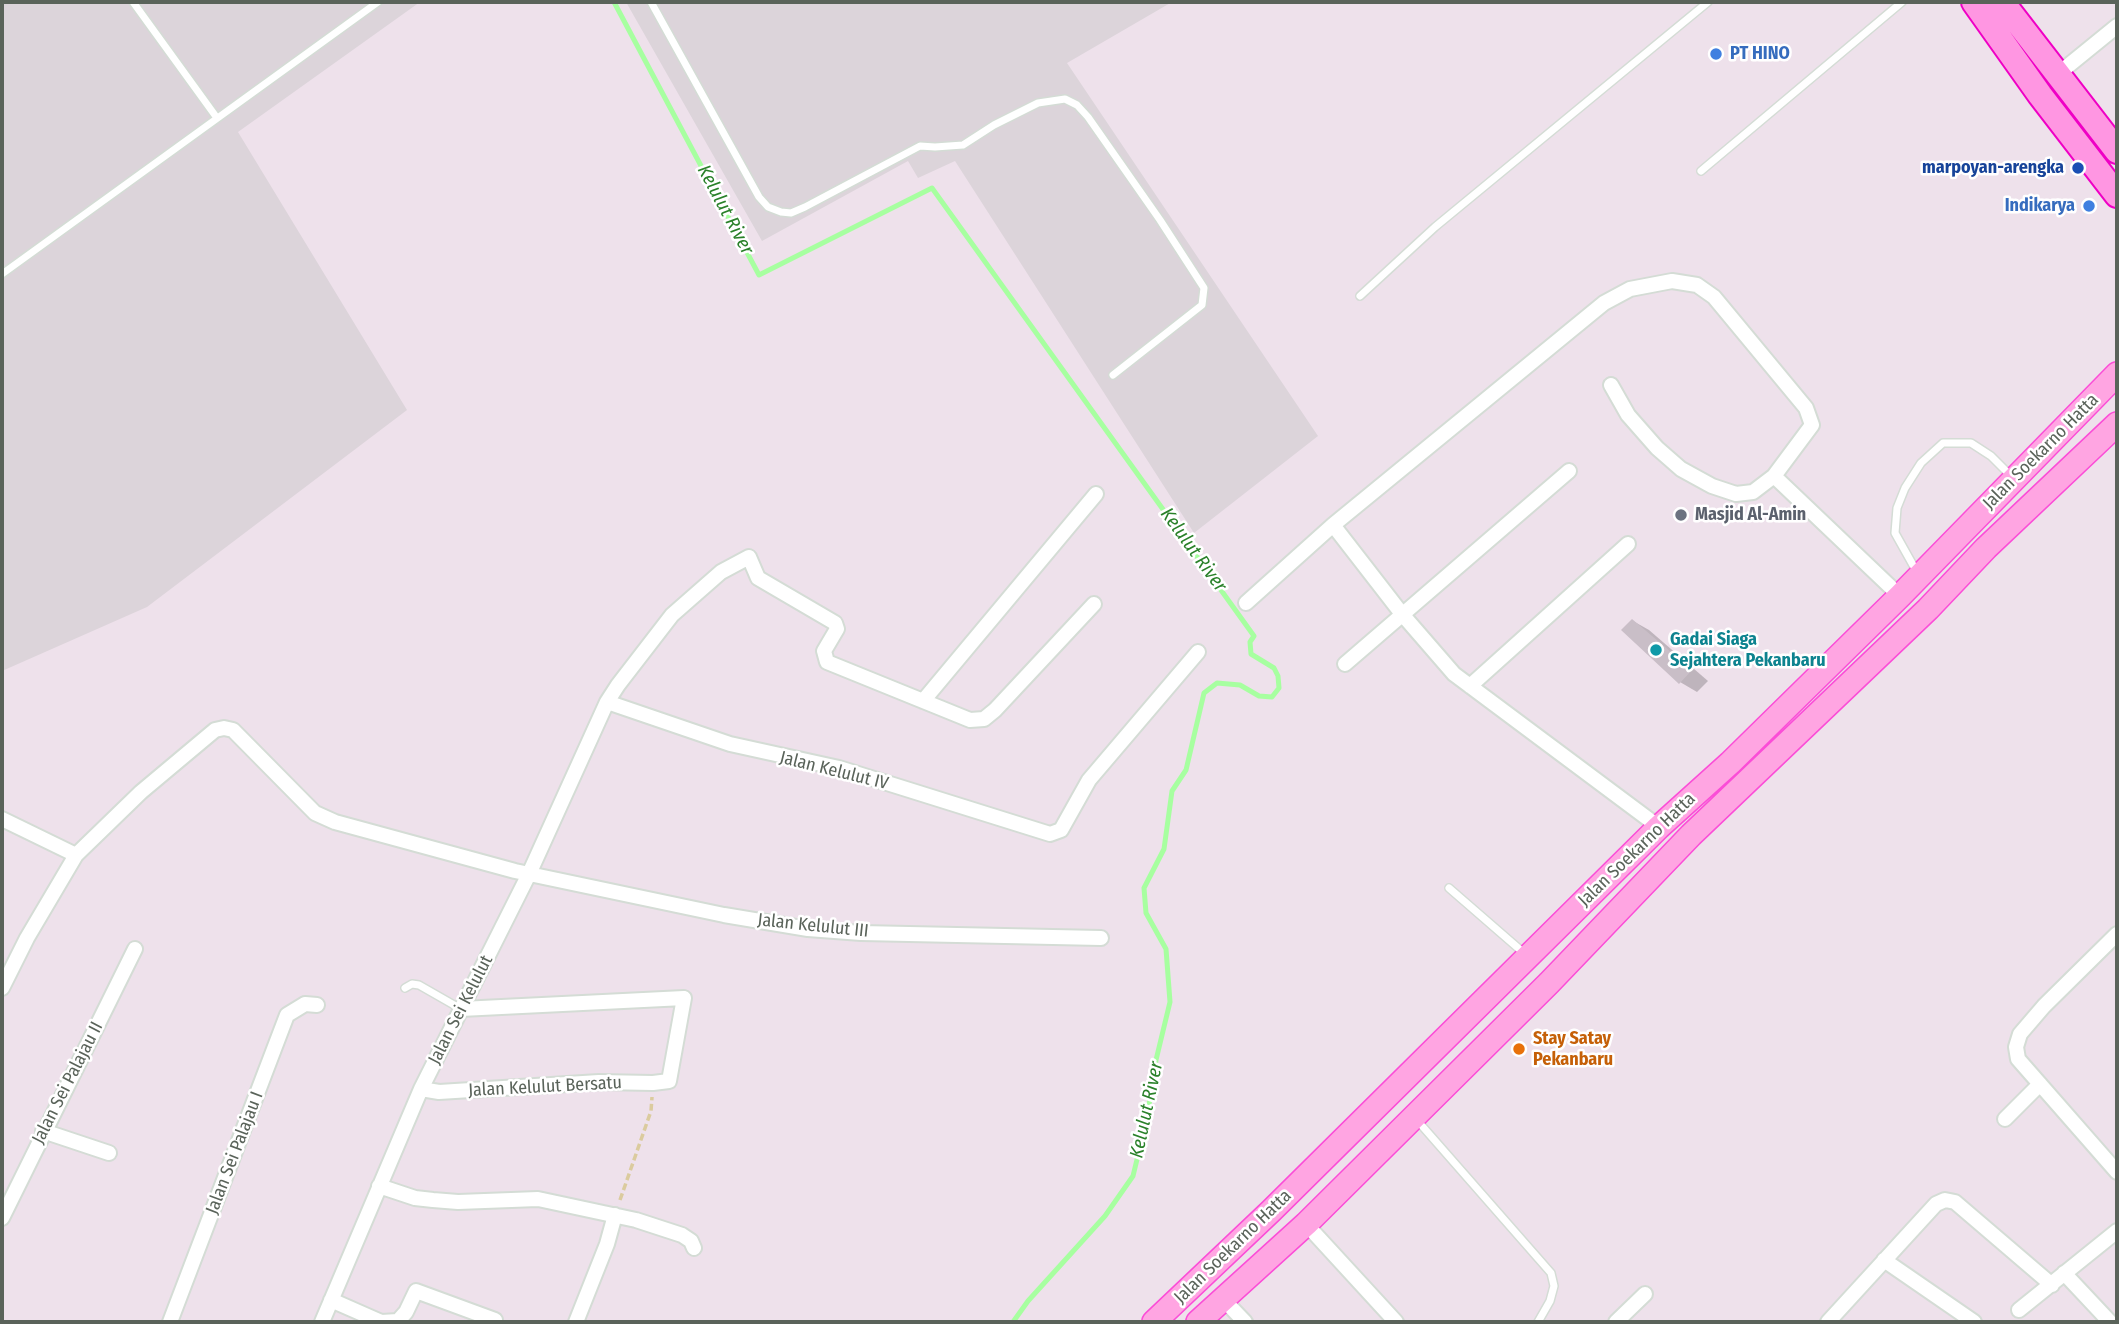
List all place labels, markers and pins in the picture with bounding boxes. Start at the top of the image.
place label: PT HINO [1730,43,1790,65]
marker: PT HINO [1708,46,1724,62]
place label: marpoyan-arengka [1922,157,2064,179]
marker: marpoyan-arengka [2070,160,2086,176]
place label: Indikarya [2005,195,2075,217]
marker: Indikarya [2081,198,2097,214]
place label: Masjid Al-Amin [1695,504,1806,526]
marker: Masjid Al-Amin [1673,507,1689,523]
place label: Gadai Siaga Sejahtera Pekanbaru [1670,629,1826,672]
marker: Gadai Siaga Sejahtera Pekanbaru [1648,642,1664,658]
place label: Stay Satay Pekanbaru [1533,1028,1613,1070]
marker: Stay Satay Pekanbaru [1511,1041,1527,1057]

